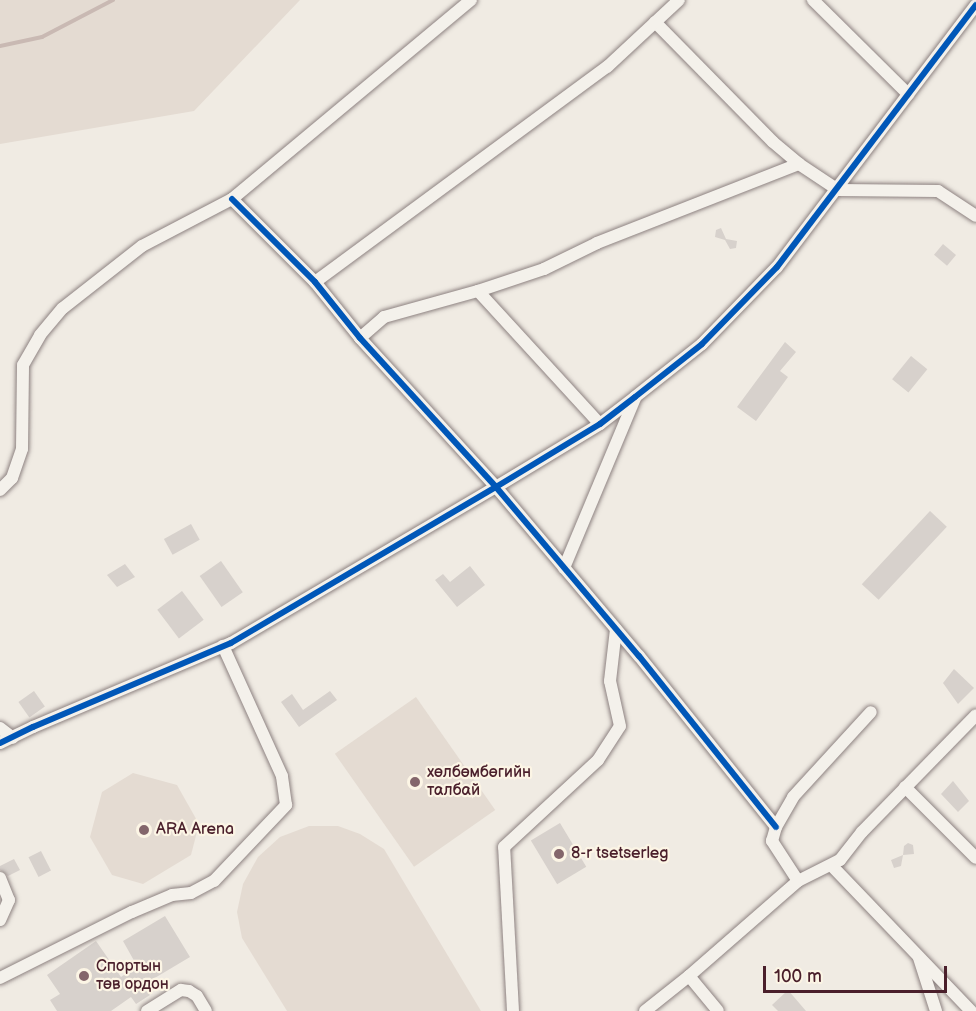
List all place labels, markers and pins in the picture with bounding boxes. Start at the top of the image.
place label: хөлбөмбөгийн талбай [427,763,531,801]
marker: хөлбөмбөгийн талбай [408,775,422,789]
place label: ARA Arena [156,820,234,840]
marker: ARA Arena [137,823,151,837]
place label: 8-r tsetserleg [571,844,669,864]
marker: 8-r tsetserleg [552,847,566,861]
place label: Спортын төв ордон [96,957,169,995]
marker: Спортын төв ордон [77,969,91,983]

